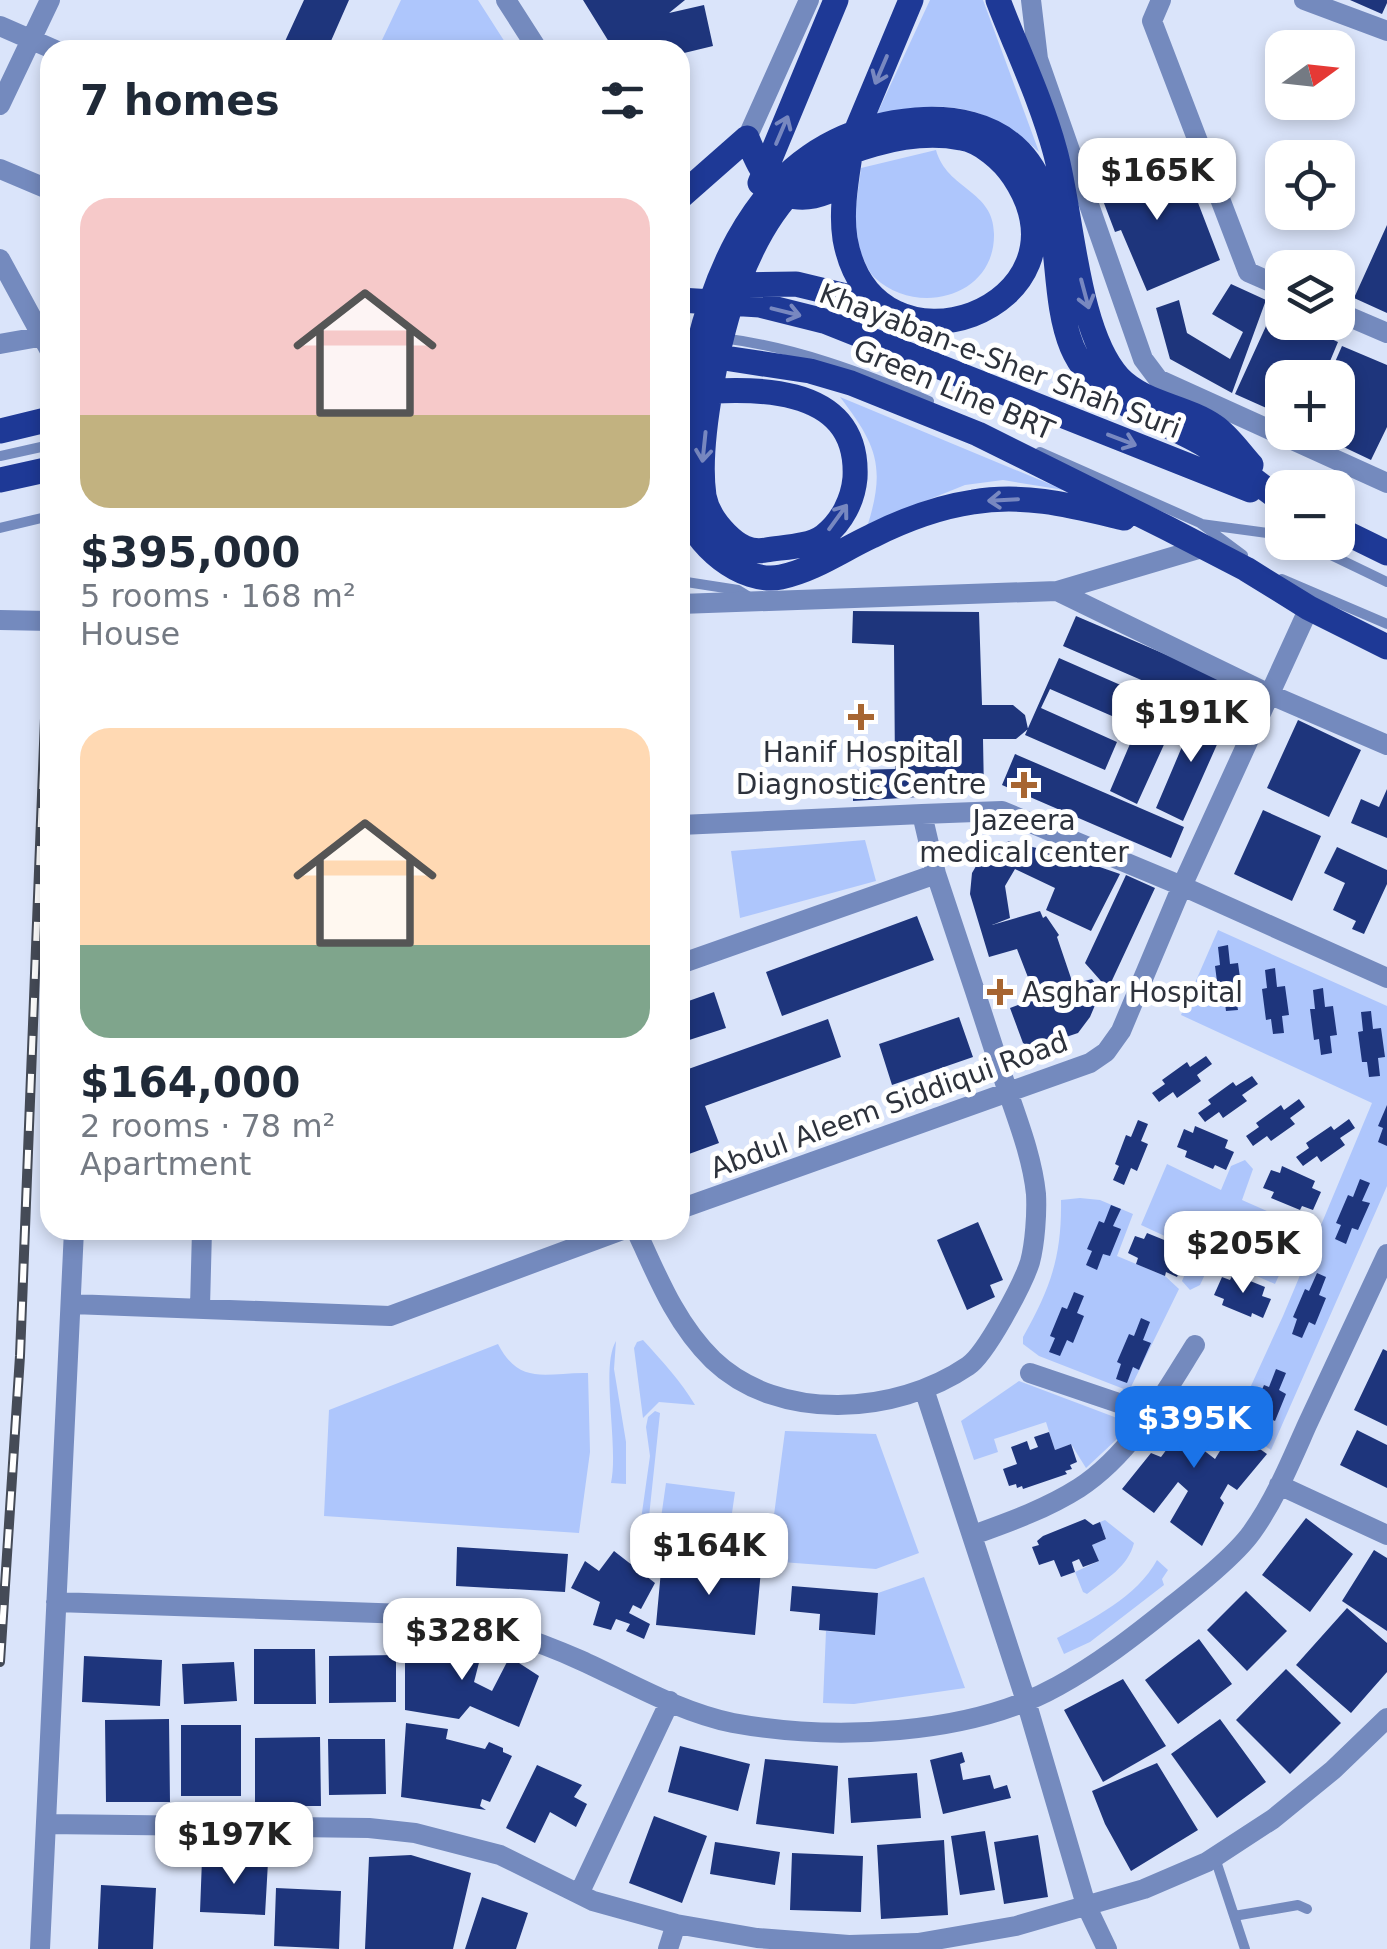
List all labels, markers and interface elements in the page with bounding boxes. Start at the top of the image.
north arrow [1265,30,1355,120]
map controls [1265,30,1355,560]
one-way arrow [871,55,889,85]
icon: filters [595,73,650,128]
text: 7 homes [80,76,280,125]
one-way arrow [774,115,792,145]
pin: $165K [1087,138,1227,223]
button: locate [1265,140,1355,230]
text: $165K [1100,151,1214,189]
button: layers [1265,250,1355,340]
icon: home [275,263,455,443]
street label: Khayaban-e-Sher Shah Suri [815,277,1185,445]
one-way arrow [1076,278,1095,309]
one-way arrow [770,303,801,322]
street label: Green Line BRT [849,333,1060,447]
button: + [1265,360,1355,450]
one-way arrow [694,430,713,462]
one-way arrow [1106,432,1137,450]
button: − [1265,470,1355,560]
one-way arrow [988,491,1020,510]
one-way arrow [828,504,849,531]
text: $395,000 [80,528,301,577]
text: 5 rooms · 168 m² [80,577,356,615]
text: House [80,615,180,653]
pin: $191K [1121,680,1261,765]
text: $191K [1134,693,1248,731]
marker: Hanif Hospital Diagnostic Centre [848,704,874,730]
place label: Hanif Hospital Diagnostic Centre [736,736,986,801]
marker: Jazeera medical center [1011,772,1037,798]
icon: home [275,793,455,973]
place label: Jazeera medical center [919,804,1129,869]
place label: Asghar Hospital [1022,976,1243,1009]
marker: Asghar Hospital [987,979,1013,1005]
street label: Abdul Aleem Siddiqui Road [706,1025,1072,1185]
text: $164,000 [80,1058,301,1107]
text: 2 rooms · 78 m² [80,1107,335,1145]
text: Apartment [80,1145,251,1183]
pin: $205K [1173,1211,1313,1296]
text: $205K [1186,1224,1300,1262]
pin: $395K [1124,1386,1264,1471]
text: $395K [1137,1399,1251,1437]
pin: $164K [639,1513,779,1598]
text: $164K [652,1526,766,1564]
pin: $328K [392,1598,532,1683]
text: $328K [405,1611,519,1649]
pin: $197K [164,1802,304,1887]
text: $197K [177,1815,291,1853]

